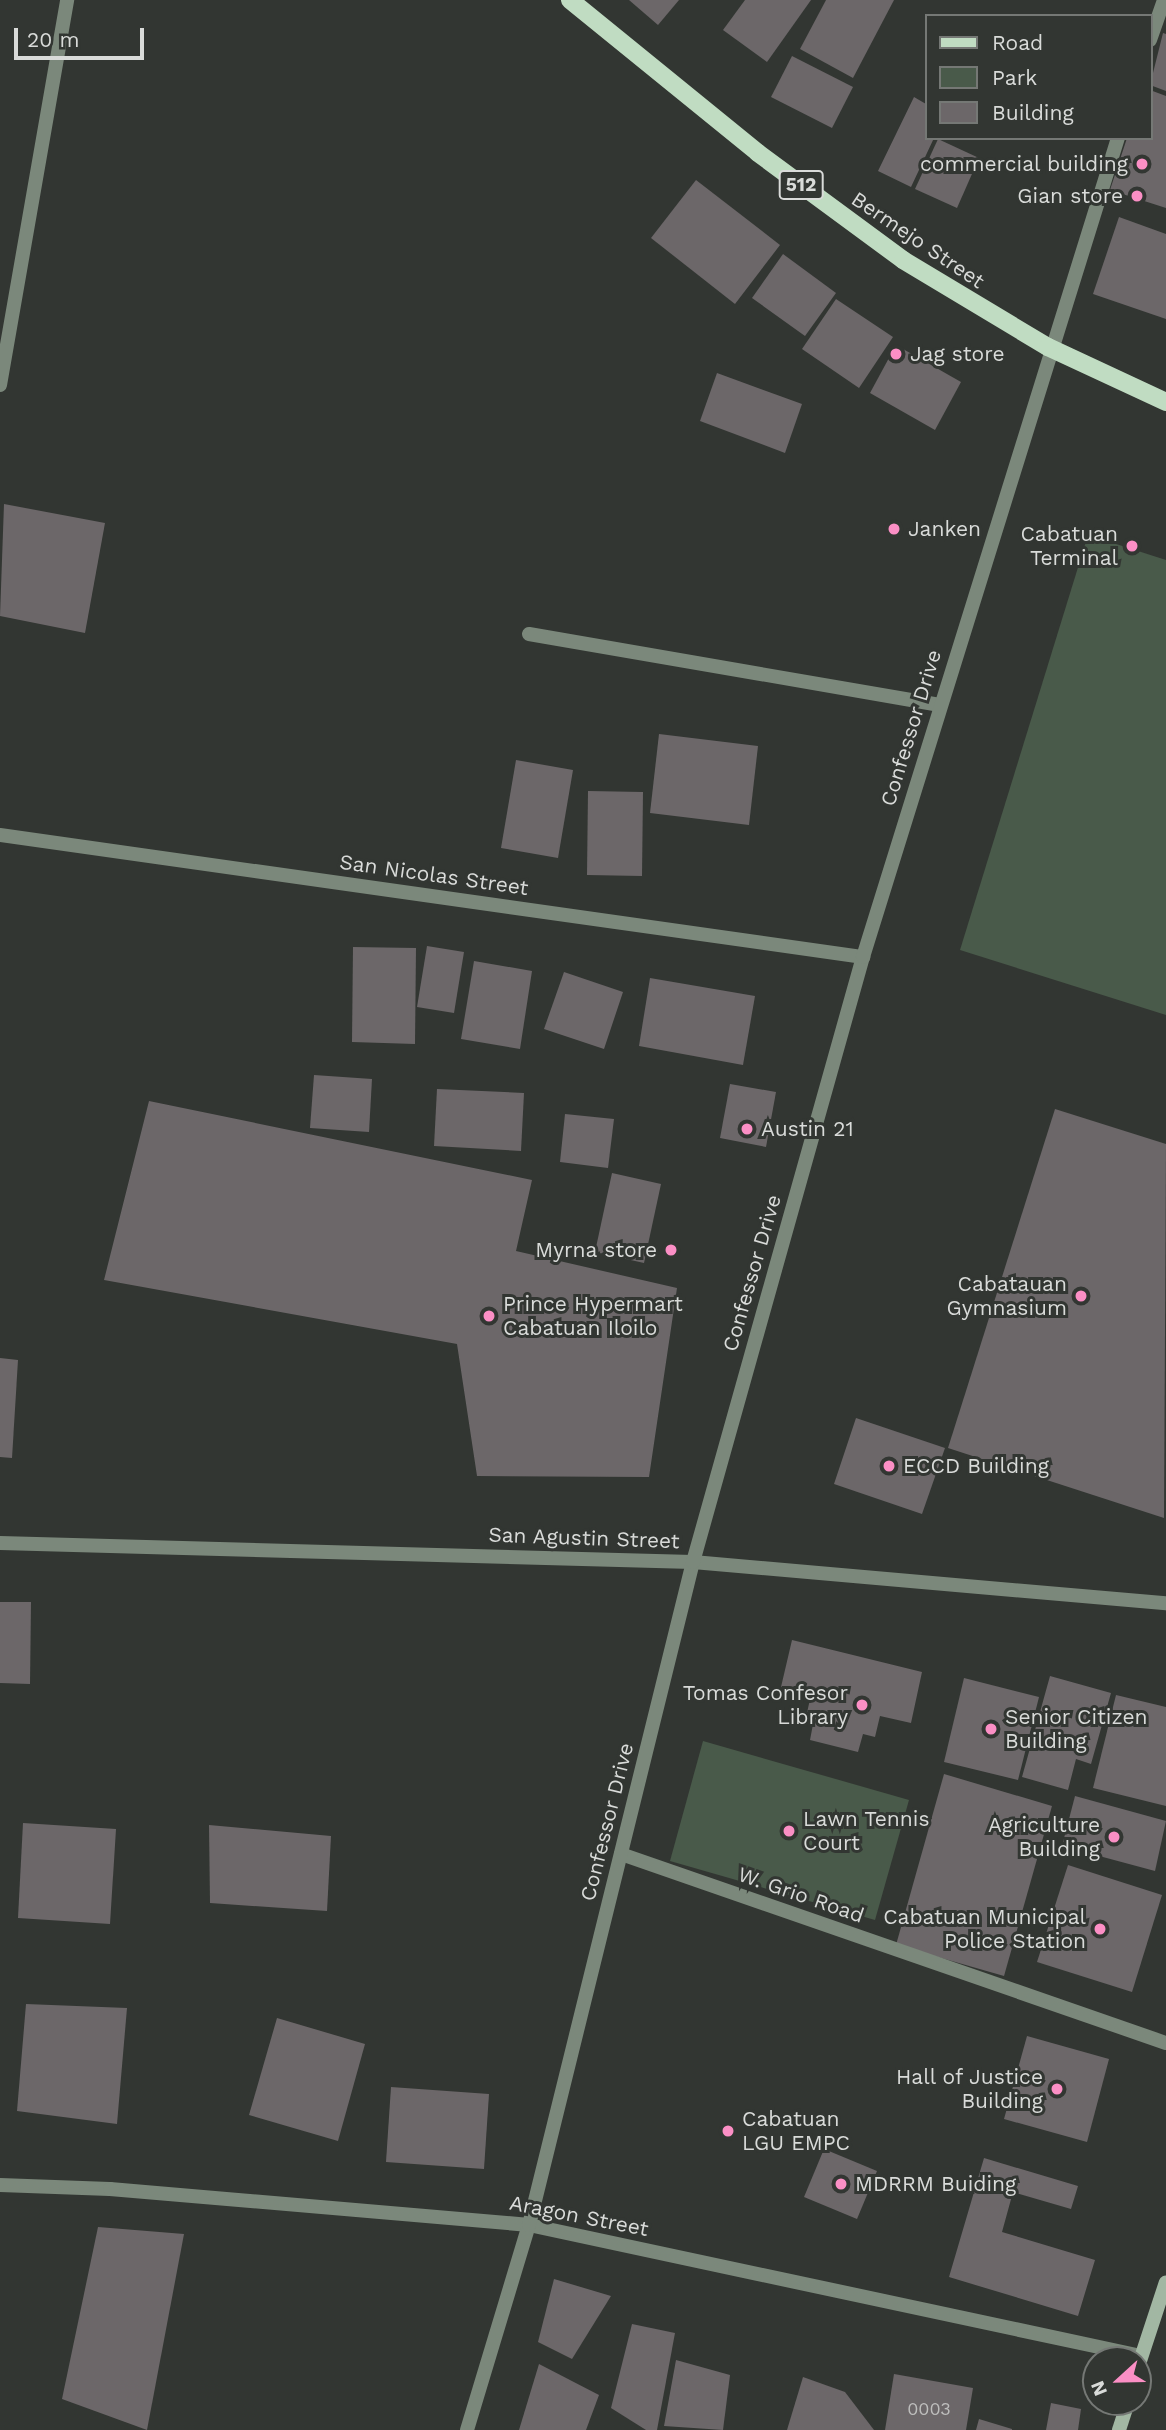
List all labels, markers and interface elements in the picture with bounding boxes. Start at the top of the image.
scale bar [18,14,147,58]
legend [925,14,1152,140]
text: 20 m [27,27,79,52]
text: Road [992,30,1043,55]
text: Park [992,65,1037,90]
text: Building [992,100,1074,125]
place label: commercial building [919,151,1128,177]
marker: commercial building [1134,156,1150,172]
road number: 512 [778,169,824,200]
place label: Gian store [1017,183,1123,209]
street label: Bermejo Street [847,186,989,294]
marker: Gian store [1129,188,1145,204]
place label: Jag store [910,341,1005,367]
marker: Jag store [888,346,904,362]
place label: Janken [908,516,981,542]
marker: Janken [886,521,902,537]
place label: Cabatuan Terminal [1020,521,1118,571]
marker: Cabatuan Terminal [1124,538,1140,554]
street label: Confessor Drive [875,647,947,809]
street label: San Nicolas Street [338,849,530,901]
place label: Austin 21 [761,1116,854,1142]
marker: Austin 21 [739,1121,755,1137]
street label: Confessor Drive [717,1191,787,1355]
place label: Myrna store [535,1237,657,1263]
marker: Myrna store [663,1242,679,1258]
place label: Cabatauan Gymnasium [947,1271,1067,1321]
marker: Cabatauan Gymnasium [1073,1288,1089,1304]
place label: Prince Hypermart Cabatuan Iloilo [503,1291,683,1341]
marker: Prince Hypermart Cabatuan Iloilo [481,1308,497,1324]
place label: ECCD Building [903,1453,1049,1479]
marker: ECCD Building [881,1458,897,1474]
street label: San Agustin Street [488,1522,680,1554]
place label: Tomas Confesor Library [683,1680,848,1730]
marker: Tomas Confesor Library [854,1697,870,1713]
place label: Senior Citizen Building [1005,1704,1148,1754]
marker: Senior Citizen Building [983,1721,999,1737]
street label: Confessor Drive [575,1740,639,1904]
place label: Lawn Tennis Court [803,1806,930,1856]
place label: Agriculture Building [988,1812,1100,1862]
marker: Lawn Tennis Court [781,1823,797,1839]
marker: Agriculture Building [1106,1829,1122,1845]
street label: W. Grio Road [735,1862,867,1928]
place label: Cabatuan Municipal Police Station [883,1904,1086,1954]
marker: Cabatuan Municipal Police Station [1092,1921,1108,1937]
place label: Hall of Justice Building [894,2064,1043,2114]
marker: Hall of Justice Building [1049,2081,1065,2097]
place label: Cabatuan LGU EMPC [742,2106,850,2156]
marker: Cabatuan LGU EMPC [720,2123,736,2139]
place label: MDRRM Buiding [855,2171,1016,2197]
marker: MDRRM Buiding [833,2176,849,2192]
street label: Aragon Street [507,2190,651,2242]
north arrow [1082,2346,1152,2416]
text: N [1086,2377,1112,2399]
house number: 0003 [907,2398,951,2420]

